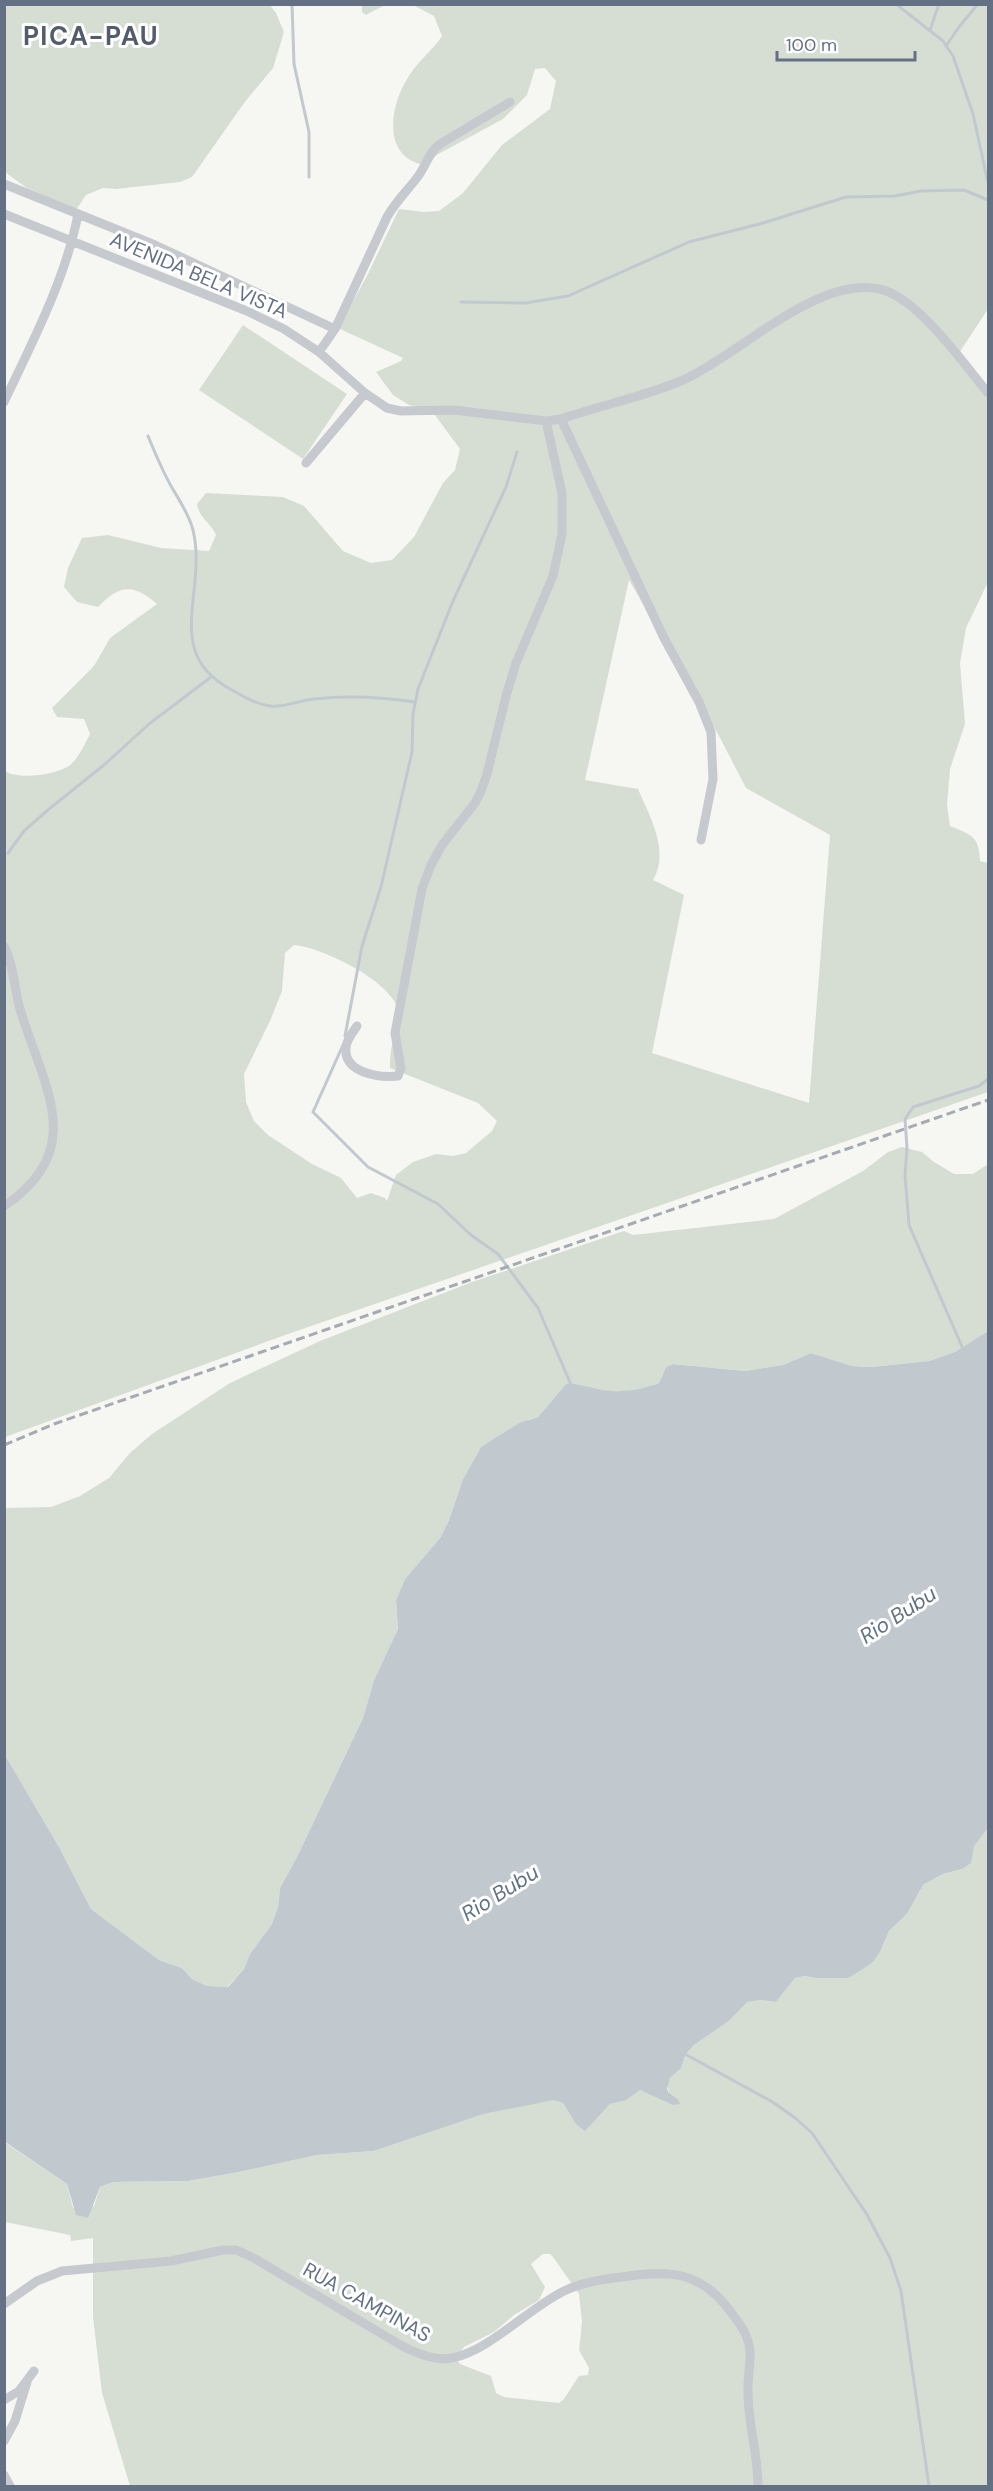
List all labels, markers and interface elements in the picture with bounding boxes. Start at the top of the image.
district label: PICA-PAU [23,19,159,53]
scale bar [777,24,915,62]
text: 100 m [786,33,837,57]
street label: AVENIDA BELA VISTA [106,226,292,324]
water label: Rio Bubu [854,1580,942,1650]
water label: Rio Bubu [456,1858,544,1928]
street label: RUA CAMPINAS [299,2256,435,2348]

